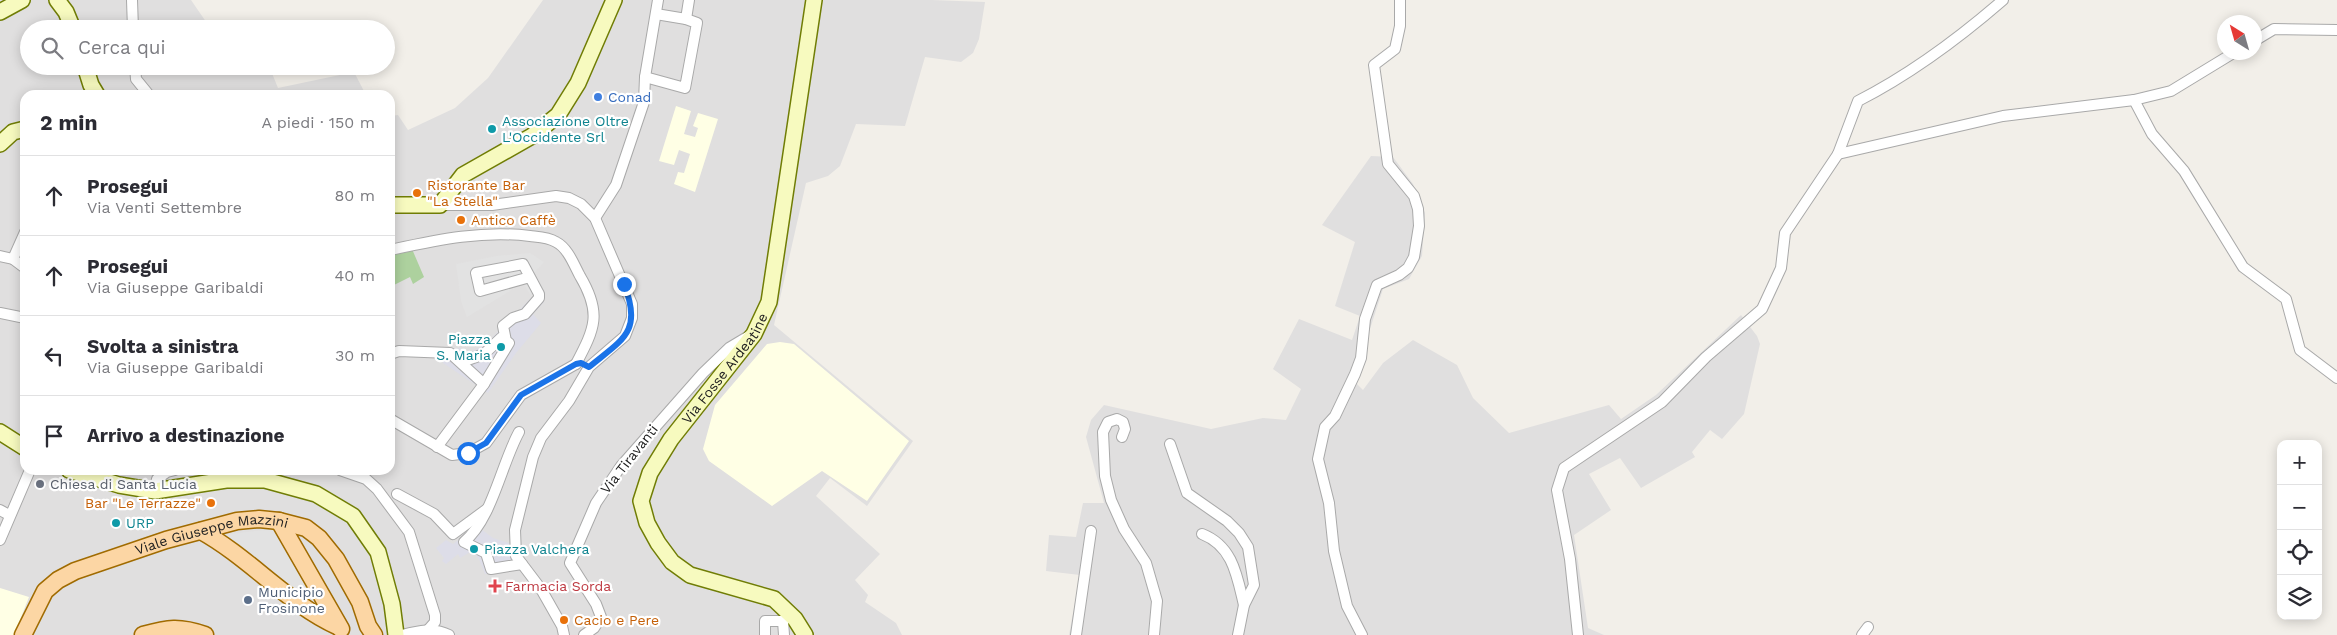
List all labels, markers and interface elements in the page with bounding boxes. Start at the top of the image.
north arrow [2217,15,2262,60]
search box [20,20,395,75]
icon: search [38,34,66,62]
text: Cerca qui [78,36,166,59]
place label: Conad [608,89,651,105]
marker: Conad [592,91,604,103]
text: 2 min [40,110,97,135]
text: A piedi · 150 m [261,113,375,132]
place label: Associazione Oltre L'Occidente Srl [502,113,629,145]
marker: Associazione Oltre L'Occidente Srl [486,123,498,135]
text: Prosegui [87,175,168,198]
place label: Ristorante Bar "La Stella" [427,177,525,209]
icon: ahead [40,182,68,210]
text: 80 m [334,186,375,205]
marker: Ristorante Bar "La Stella" [411,187,423,199]
text: Via Venti Settembre [87,198,242,217]
place label: Antico Caffè [471,212,556,228]
marker: Antico Caffè [455,214,467,226]
text: Prosegui [87,255,168,278]
icon: ahead [40,262,68,290]
text: 40 m [335,266,375,285]
route end [613,273,636,296]
text: Via Giuseppe Garibaldi [87,278,264,297]
street label: Via Fosse Ardeatine [678,311,771,427]
place label: Piazza S. Maria [436,331,491,363]
text: Svolta a sinistra [87,335,238,358]
marker: Piazza S. Maria [495,341,507,353]
icon: left [40,342,68,370]
text: 30 m [335,346,375,365]
text: Via Giuseppe Garibaldi [87,358,264,377]
street label: Via Tiravanti [597,421,661,497]
icon: arrive [40,422,68,450]
text: Arrivo a destinazione [87,424,284,447]
map controls [2277,440,2322,620]
button: + [2277,440,2322,485]
route start [457,442,480,465]
place label: Chiesa di Santa Lucia [50,476,197,492]
marker: Chiesa di Santa Lucia [34,478,46,490]
button: − [2277,485,2322,530]
place label: Bar "Le Terrazze" [85,495,201,511]
marker: Bar "Le Terrazze" [205,497,217,509]
street label: Viale Giuseppe Mazzini [133,511,290,558]
place label: URP [126,515,154,531]
marker: URP [110,517,122,529]
button: locate [2277,530,2322,575]
place label: Piazza Valchera [484,541,590,557]
marker: Piazza Valchera [468,543,480,555]
button: layers [2277,575,2322,620]
place label: Farmacia Sorda [505,578,611,594]
marker: Farmacia Sorda [489,580,501,592]
place label: Municipio Frosinone [258,584,325,616]
marker: Municipio Frosinone [242,594,254,606]
place label: Cacio e Pere [574,612,659,628]
marker: Cacio e Pere [558,614,570,626]

